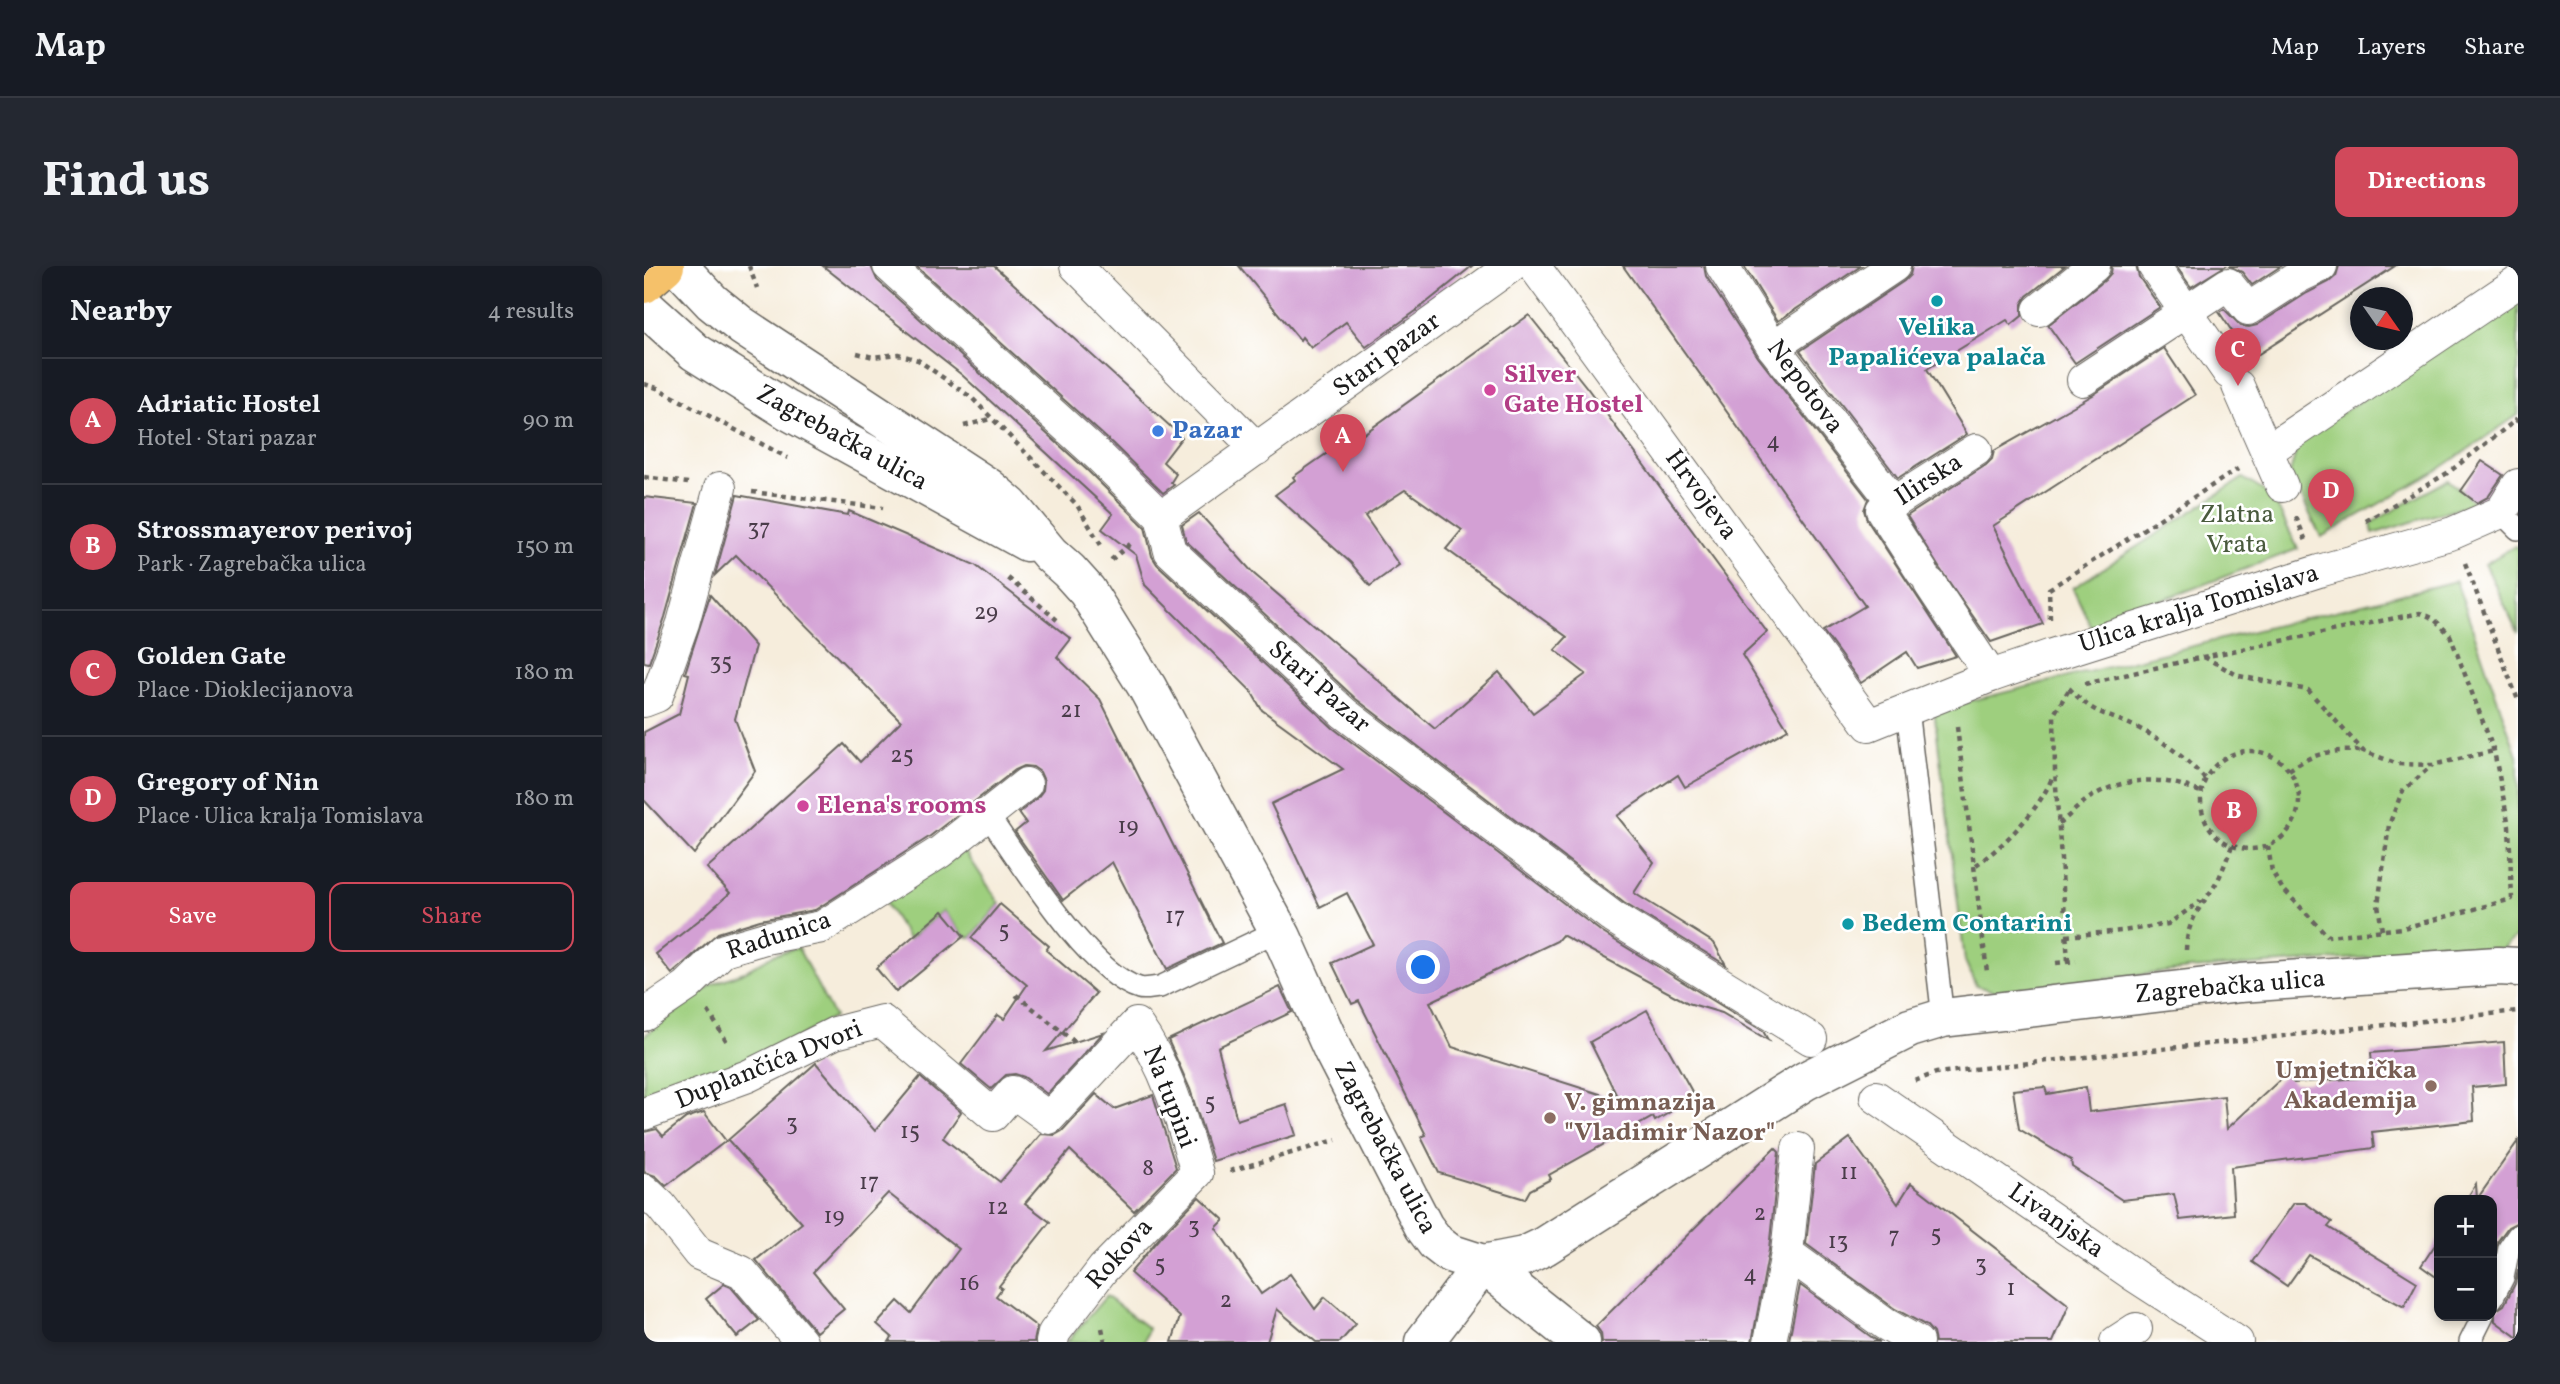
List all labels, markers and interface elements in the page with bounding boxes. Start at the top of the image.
text: Map [35,25,106,71]
text: Map [2271,31,2319,65]
text: Layers [2357,31,2426,65]
text: Share [2464,31,2525,65]
button: Directions [2335,147,2518,217]
text: Find us [42,148,210,217]
north arrow [2350,287,2413,350]
text: Nearby [70,291,172,333]
marker: Velika Papalićeva palača [1929,293,1945,309]
text: 4 results [488,296,574,328]
street label: Stari pazar [1326,304,1448,406]
place label: Velika Papalićeva palača [1828,310,2046,376]
pin: C [2215,328,2261,386]
street label: Nepotova [1758,332,1852,442]
place label: Silver Gate Hostel [1504,357,1643,423]
street label: Zagrebačka ulica [750,376,934,500]
marker: Silver Gate Hostel [1482,382,1498,398]
text: Adriatic Hostel [137,387,321,423]
text: A [85,405,101,437]
text: 90 m [523,405,574,437]
place label: Pazar [1172,413,1243,449]
pin: A [1320,414,1366,472]
text: Hotel · Stari pazar [137,423,317,455]
marker: Pazar [1150,423,1166,439]
house number: 4 [1766,426,1780,458]
street label: Hrvojeva [1656,442,1746,548]
street label: Ilirska [1888,445,1970,515]
pin: D [2308,469,2354,527]
park label: Zlatna Vrata [2200,497,2274,563]
text: Strossmayerov perivoj [137,513,413,549]
house number: 37 [748,513,770,545]
text: B [85,531,101,563]
text: 150 m [516,531,574,563]
text: Park · Zagrebačka ulica [137,549,367,581]
street label: Ulica kralja Tomislava [2075,555,2323,663]
house number: 29 [974,597,998,629]
street label: Stari Pazar [1260,632,1378,742]
text: Golden Gate [137,639,286,675]
house number: 35 [710,647,732,679]
text: C [86,657,100,689]
text: 180 m [515,657,574,689]
text: Place · Dioklecijanova [137,675,354,707]
house number: 21 [1060,695,1082,727]
house number: 25 [890,740,914,772]
text: Gregory of Nin [137,765,320,801]
text: D [85,783,101,815]
text: 180 m [515,783,574,815]
place label: Elena's rooms [817,788,986,824]
pin: B [2211,789,2257,847]
marker: Elena's rooms [795,798,811,814]
text: Place · Ulica kralja Tomislava [137,801,424,833]
house number: 19 [1118,811,1138,843]
button: Save [70,882,315,952]
button: Share [329,882,574,952]
house number: 17 [1165,901,1185,933]
street label: Radunica [722,902,836,970]
place label: Bedem Contarini [1862,906,2072,942]
house number: 5 [998,915,1010,947]
marker: Bedem Contarini [1840,916,1856,932]
your location [1406,950,1440,984]
street label: Zagrebačka ulica [2133,961,2327,1013]
street label: Duplančića Dvori [670,1011,868,1119]
street label: Na tupini [1133,1040,1205,1154]
place label: Umjetnička Akademija [2275,1053,2417,1119]
street label: Zagrebačka ulica [1324,1055,1446,1241]
marker: Umjetnička Akademija [2423,1078,2439,1094]
place label: V. gimnazija "Vladimir Nazor" [1564,1085,1775,1151]
house number: 5 [1204,1087,1216,1119]
house number: 3 [786,1108,798,1140]
marker: V. gimnazija "Vladimir Nazor" [1542,1110,1558,1126]
house number: 15 [900,1116,920,1148]
house number: 8 [1142,1153,1154,1185]
house number: 11 [1840,1157,1858,1189]
house number: 17 [859,1167,879,1199]
street label: Livanjska [2001,1175,2111,1267]
house number: 12 [987,1192,1009,1224]
map controls [2434,1195,2497,1321]
button: + [2434,1195,2497,1258]
house number: 2 [1754,1198,1766,1230]
house number: 19 [824,1201,844,1233]
street label: Rokova [1078,1210,1162,1298]
house number: 3 [1188,1211,1200,1243]
house number: 5 [1930,1219,1942,1251]
house number: 7 [1888,1221,1900,1253]
house number: 13 [1828,1226,1848,1258]
house number: 5 [1154,1249,1166,1281]
house number: 3 [1975,1249,1987,1281]
button: − [2434,1258,2497,1321]
house number: 4 [1743,1259,1757,1291]
house number: 16 [959,1268,979,1300]
house number: 1 [2007,1273,2015,1305]
house number: 2 [1220,1285,1232,1317]

